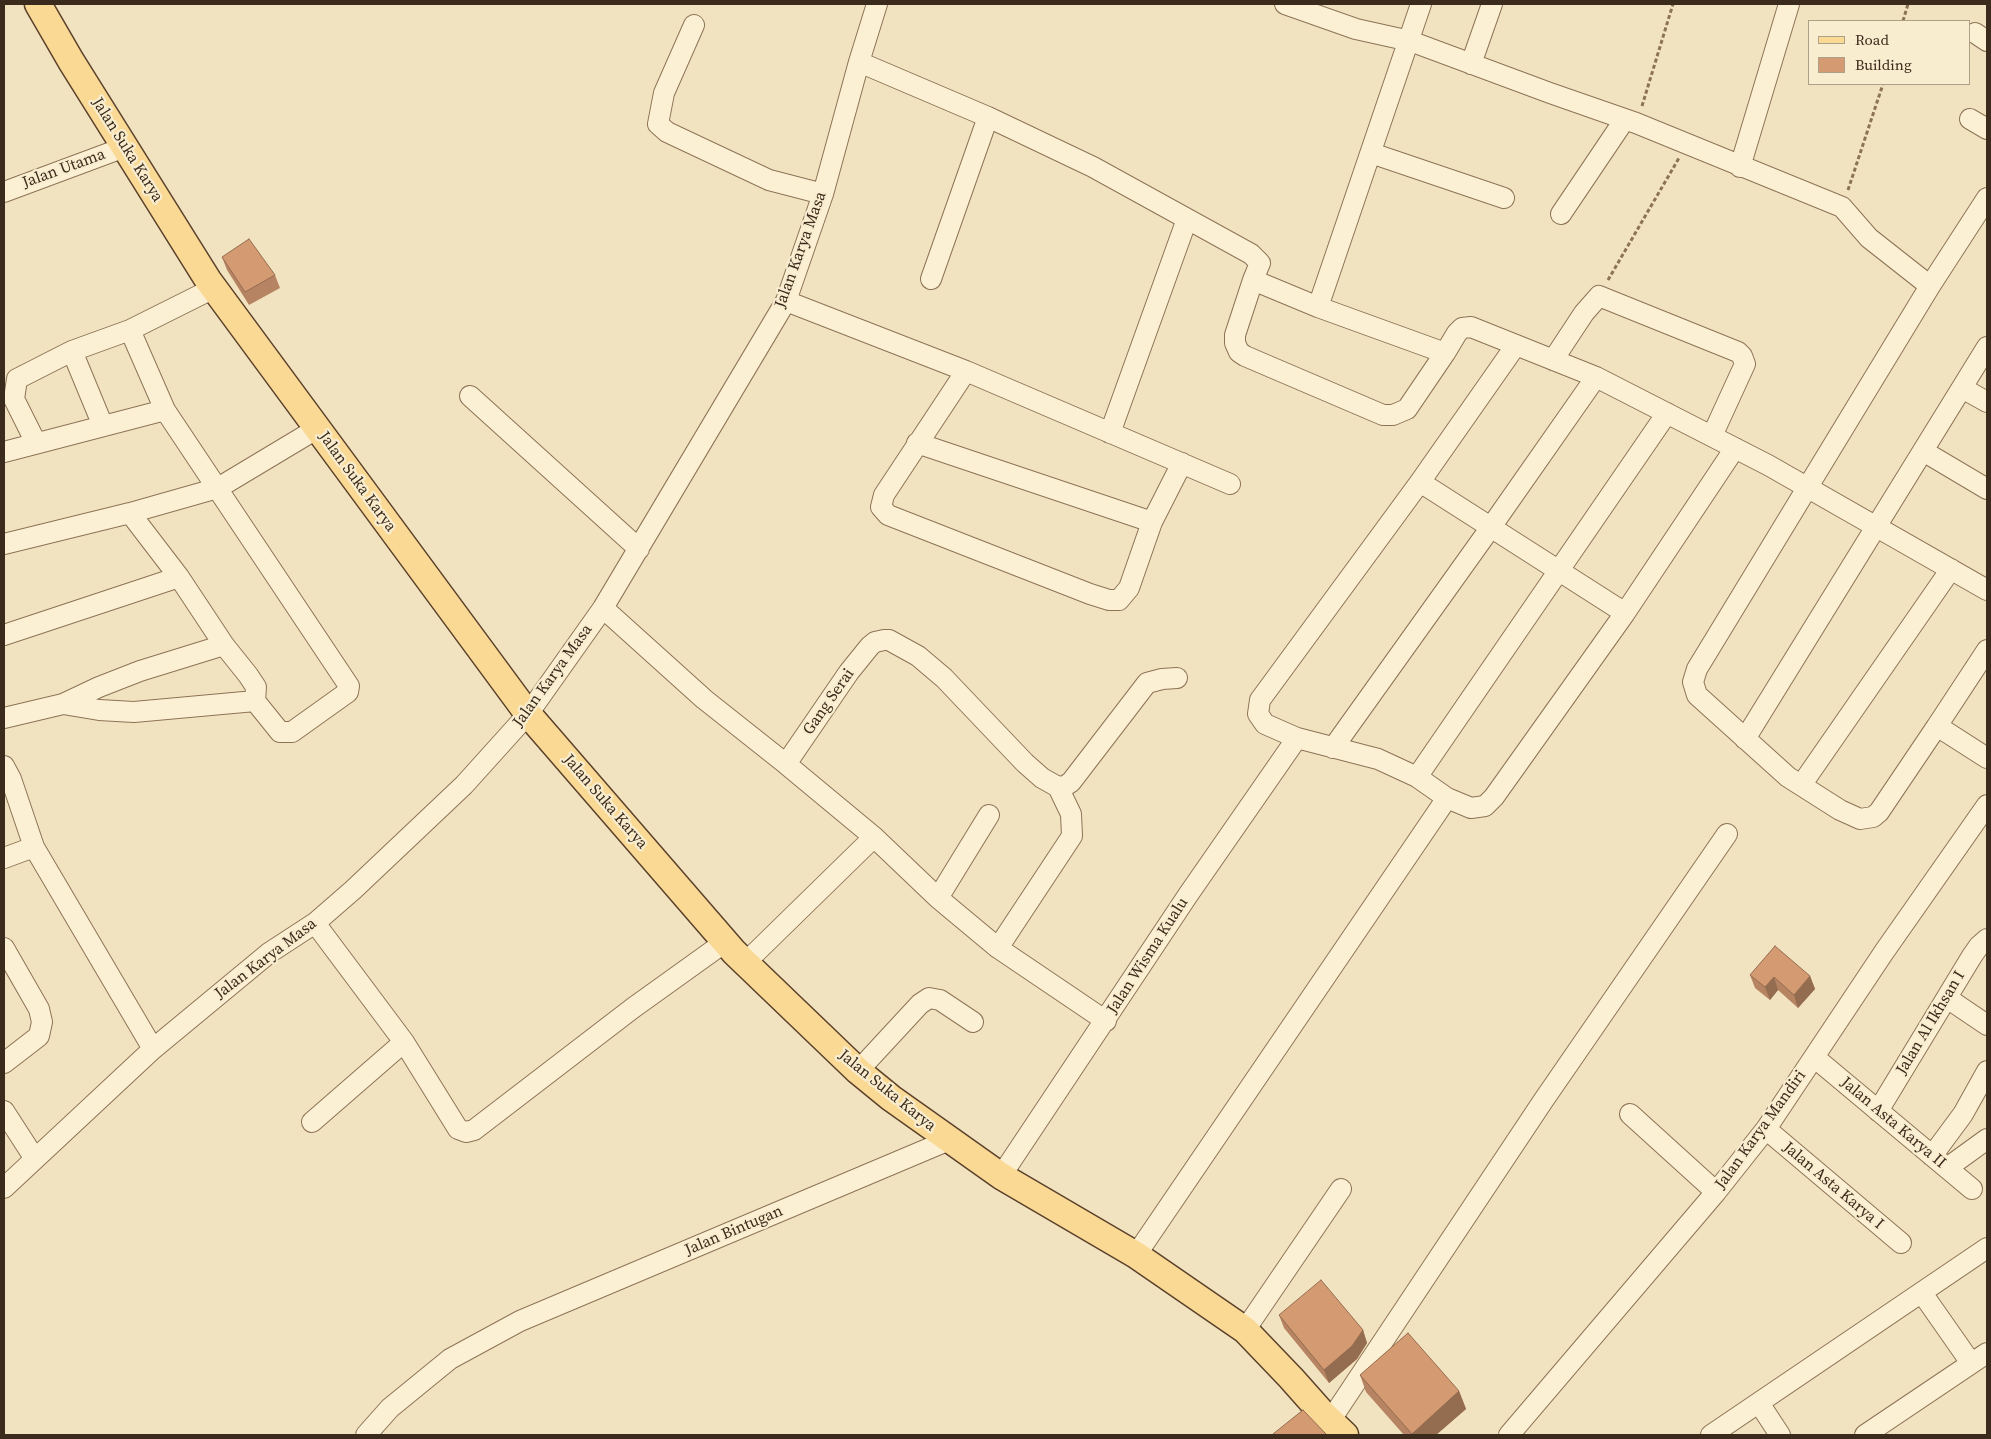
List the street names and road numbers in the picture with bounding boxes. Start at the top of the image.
street label: Jalan Suka Karya [87,94,167,206]
street label: Jalan Utama [20,145,108,193]
street label: Jalan Karya Masa [771,189,831,311]
street label: Jalan Suka Karya [314,428,400,536]
street label: Jalan Karya Masa [509,621,597,731]
street label: Gang Serai [799,665,859,739]
street label: Jalan Suka Karya [559,751,651,853]
street label: Jalan Wisma Kualu [1103,894,1193,1018]
street label: Jalan Karya Masa [211,914,321,1004]
street label: Jalan Al Ikhsan I [1892,968,1970,1078]
street label: Jalan Suka Karya [835,1046,939,1136]
street label: Jalan Karya Mandiri [1711,1067,1811,1193]
street label: Jalan Asta Karya II [1836,1073,1950,1173]
street label: Jalan Asta Karya I [1779,1138,1887,1234]
street label: Jalan Bintugan [682,1202,786,1260]

